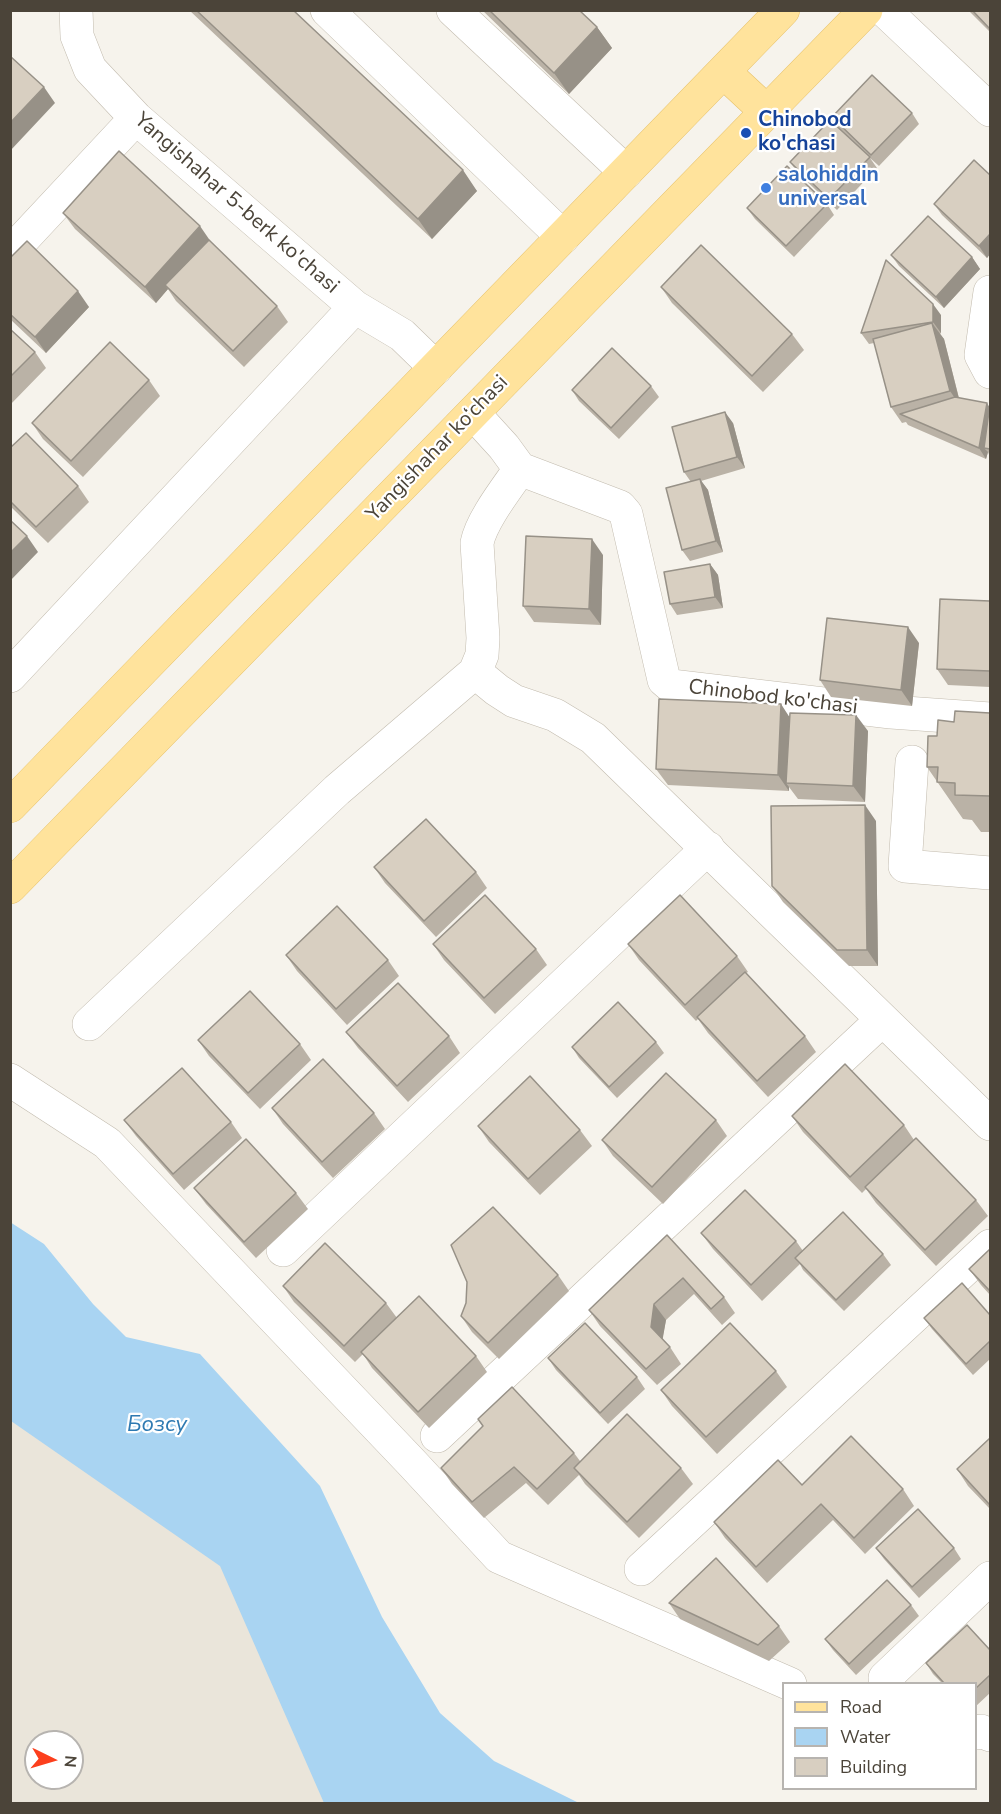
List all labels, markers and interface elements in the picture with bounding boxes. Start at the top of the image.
street label: Yangishahar 5-berk ko'chasi [129,108,343,300]
place label: Chinobod ko'chasi [758,108,852,158]
marker: Chinobod ko'chasi [739,126,753,140]
place label: salohiddin universal [778,163,879,213]
marker: salohiddin universal [759,181,773,195]
street label: Yangishahar ko‘chasi [362,371,514,527]
street label: Chinobod ko'chasi [687,675,859,721]
water label: Бозсу [127,1413,187,1439]
legend [782,1682,977,1790]
text: Road [840,1695,882,1719]
text: Water [840,1725,891,1749]
north arrow [24,1730,84,1790]
text: N [58,1754,81,1768]
text: Building [840,1755,907,1779]

